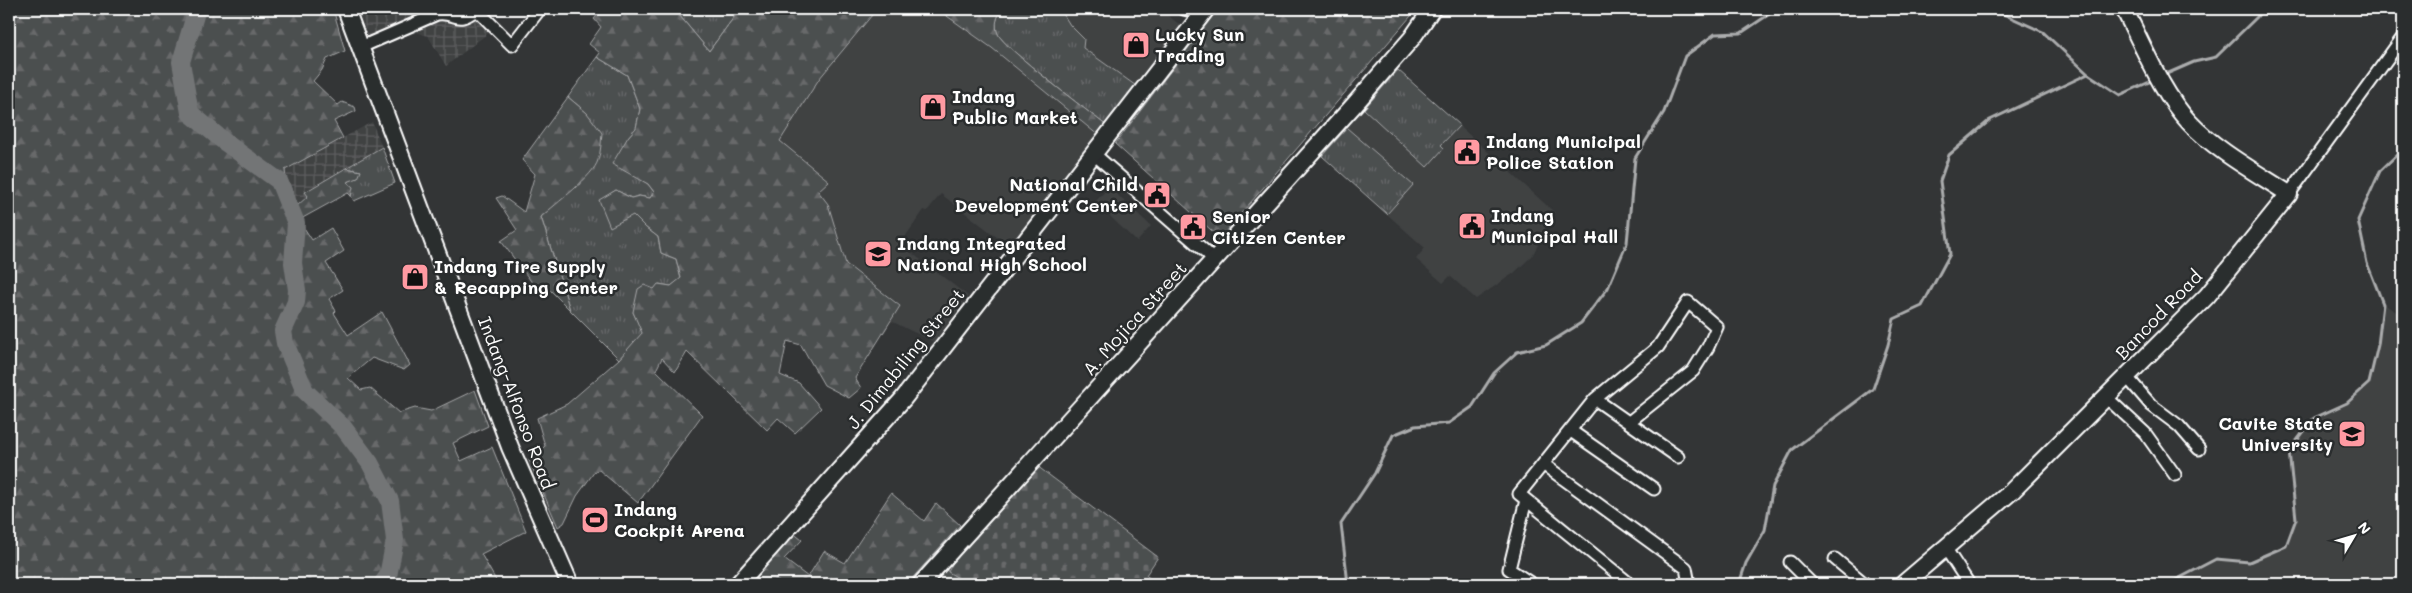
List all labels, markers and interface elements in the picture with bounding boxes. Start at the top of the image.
place label: Lucky Sun Trading [1155,22,1244,67]
shop icon: Lucky Sun Trading [1121,30,1151,60]
place label: Indang Public Market [952,84,1078,129]
shop icon: Indang Public Market [918,92,948,122]
place label: Indang Municipal Police Station [1486,129,1641,174]
public building icon: Indang Municipal Police Station [1452,137,1482,167]
place label: National Child Development Center [954,172,1138,217]
public building icon: National Child Development Center [1142,180,1172,210]
place label: Indang Municipal Hall [1491,203,1618,248]
place label: Senior Citizen Center [1212,204,1346,249]
public building icon: Indang Municipal Hall [1457,211,1487,241]
public building icon: Senior Citizen Center [1178,212,1208,242]
place label: Indang Integrated National High School [897,231,1087,276]
school or university icon: Indang Integrated National High School [863,239,893,269]
place label: Indang Tire Supply & Recapping Center [434,254,618,299]
street label: A. Mojica Street [1077,256,1192,380]
shop icon: Indang Tire Supply & Recapping Center [400,262,430,292]
street label: Bancod Road [2109,264,2207,364]
street label: J. Dimabiling Street [841,283,970,434]
street label: Indang-Alfonso Road [473,313,561,492]
place label: Cavite State University [2219,411,2333,456]
school or university icon: Cavite State University [2337,419,2367,449]
place label: Indang Cockpit Arena [614,497,745,542]
sports icon: Indang Cockpit Arena [580,505,610,535]
north arrow [2330,510,2380,560]
text: N [2354,518,2375,538]

